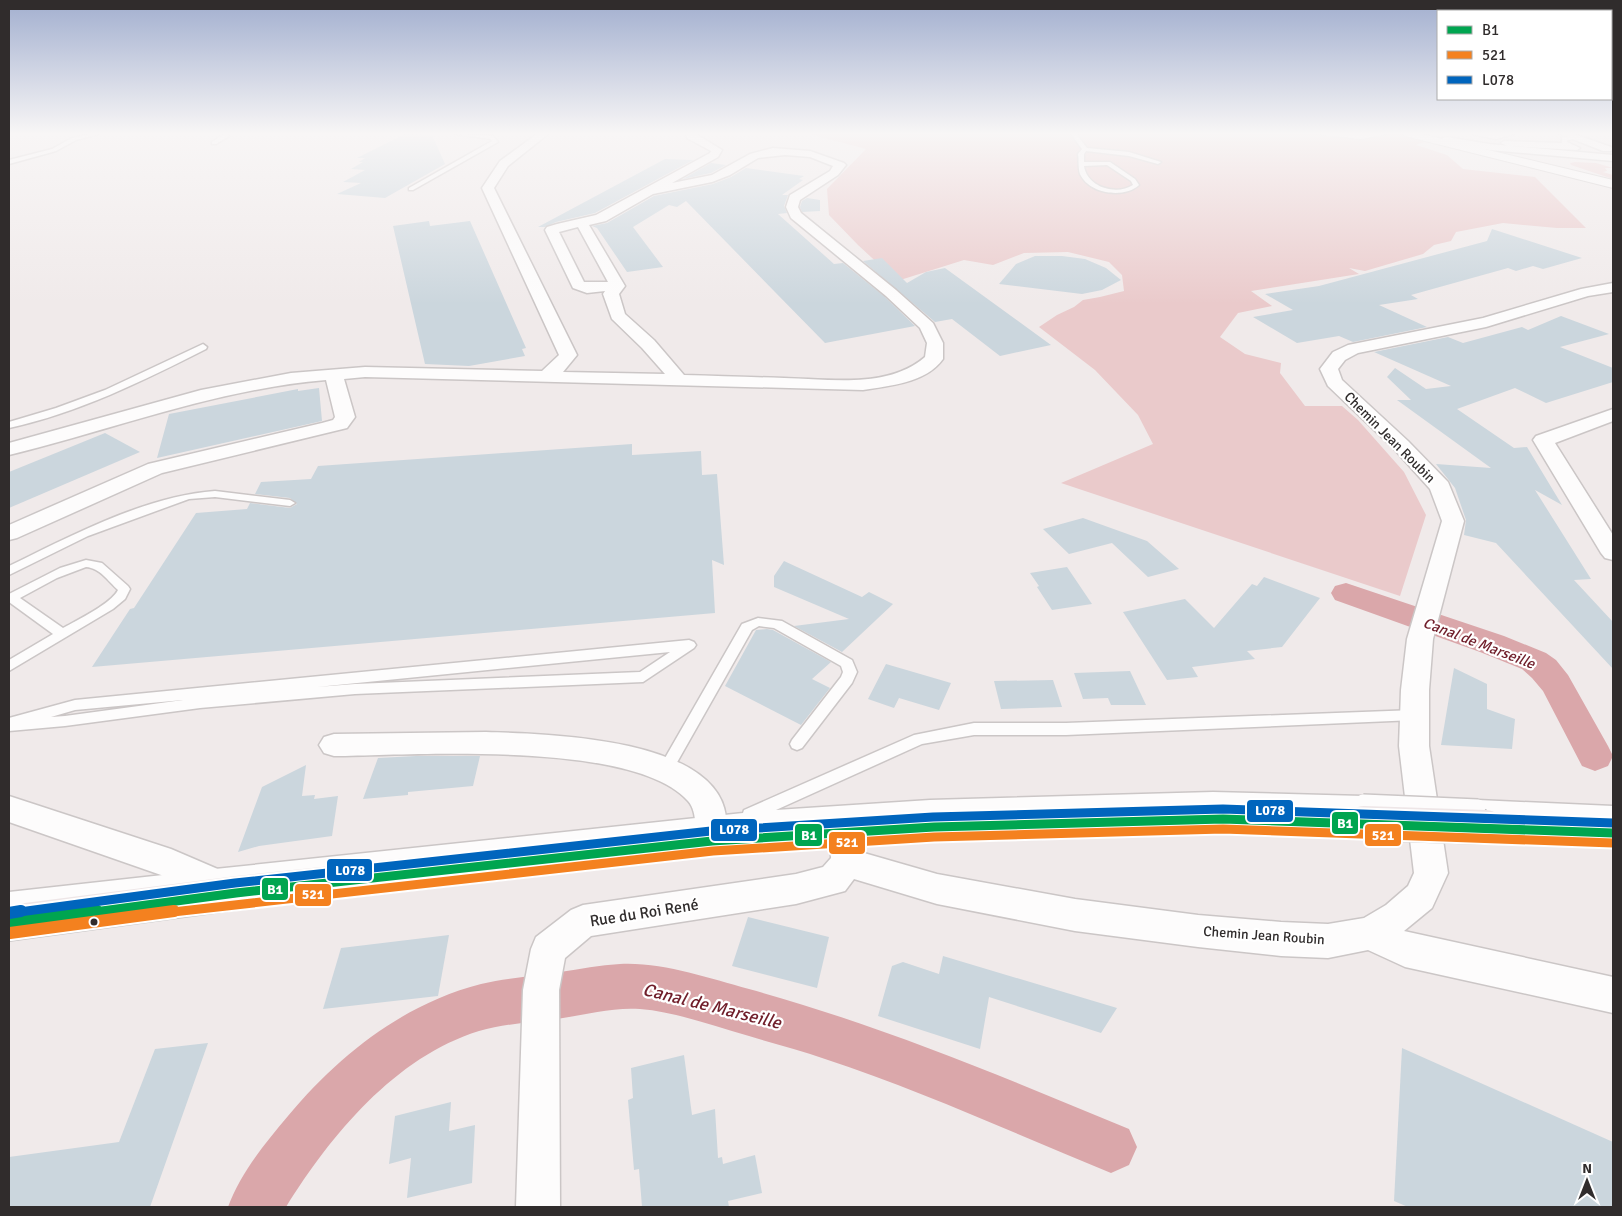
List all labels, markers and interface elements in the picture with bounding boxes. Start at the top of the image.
legend [1437,10,1612,100]
text: B1 [1482,21,1499,39]
text: 521 [1482,46,1506,64]
text: L078 [1482,71,1514,89]
street label: Chemin Jean Roubin [1341,388,1439,486]
water label: Canal de Marseille [1421,613,1539,673]
line badge: L078 [1246,799,1294,823]
text: L078 [1255,802,1285,819]
line badge: B1 [1331,811,1359,835]
text: B1 [1337,815,1354,832]
line badge: L078 [710,818,758,842]
text: L078 [719,821,749,838]
line badge: B1 [794,823,823,847]
line badge: 521 [1364,823,1402,847]
text: B1 [801,827,818,844]
text: 521 [1372,827,1395,844]
line badge: 521 [828,831,866,855]
text: 521 [836,834,859,851]
line badge: L078 [326,858,373,882]
text: L078 [335,862,365,879]
line badge: B1 [261,877,289,901]
text: B1 [267,881,284,898]
line badge: 521 [294,883,332,907]
text: 521 [302,886,325,903]
street label: Rue du Roi René [588,895,700,931]
unlabelled marker [89,917,99,927]
street label: Chemin Jean Roubin [1203,923,1325,948]
water label: Canal de Marseille [641,978,784,1034]
north arrow [1562,1156,1612,1206]
text: N [1582,1160,1592,1177]

